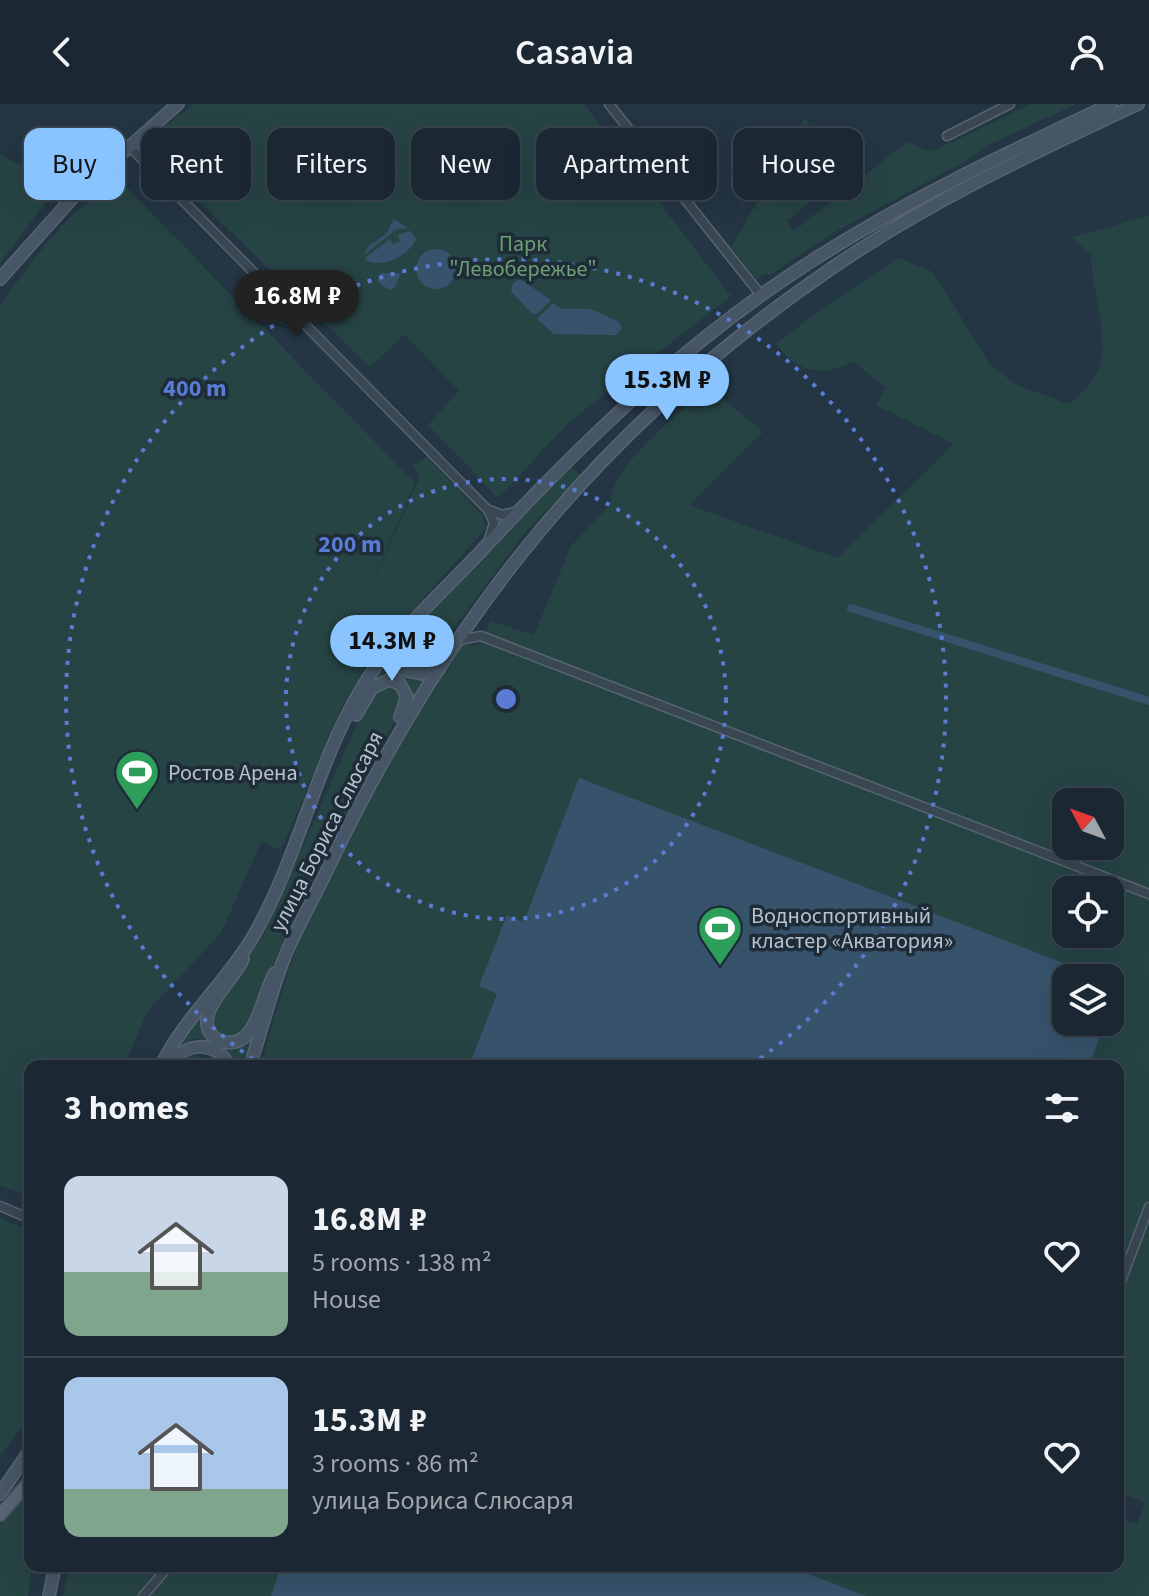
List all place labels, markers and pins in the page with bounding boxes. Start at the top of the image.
pin: 16.8M ₽ [223,270,371,338]
pin: 15.3M ₽ [593,354,741,422]
pin: 14.3M ₽ [318,615,466,683]
centre of rings [492,685,520,713]
sports icon: Ростов Арена [113,748,161,811]
place label: Ростов Арена [168,757,298,789]
place label: Водноспортивный кластер «Акватория» [751,900,953,957]
sports icon: Водноспортивный кластер «Акватория» [696,904,744,967]

